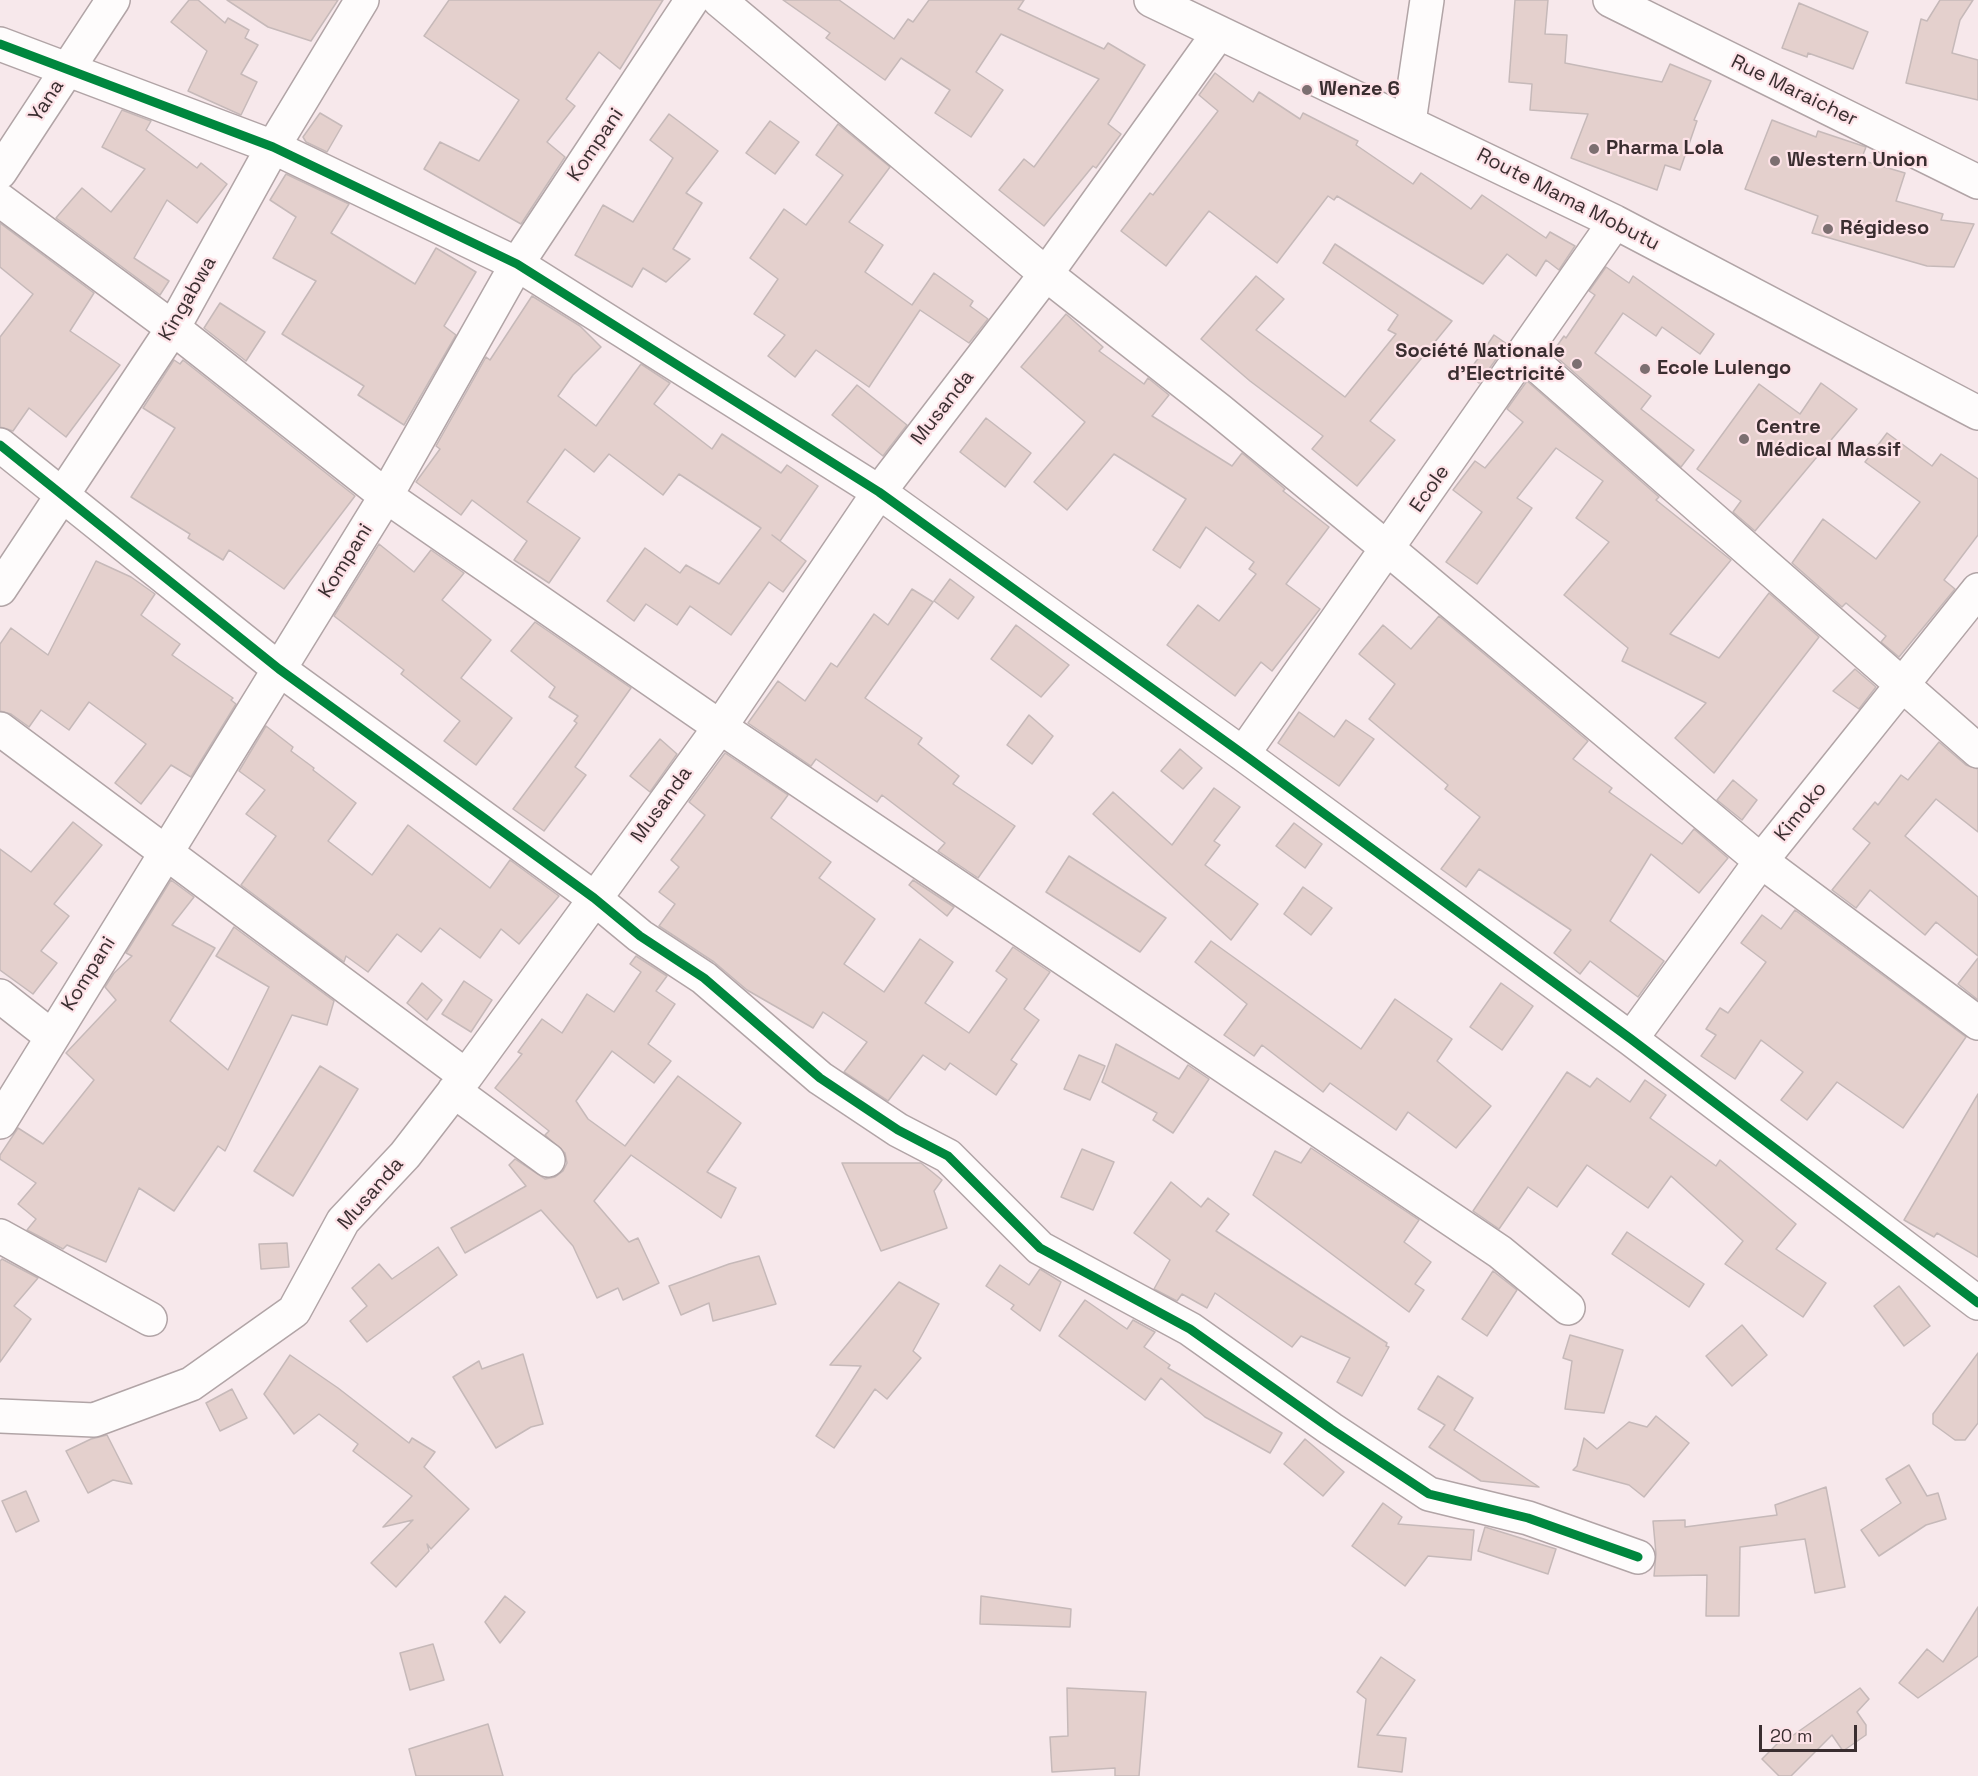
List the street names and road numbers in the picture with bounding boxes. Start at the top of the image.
street label: Rue Maraicher [1727,50,1861,132]
street label: Yana [24,75,70,127]
street label: Kompani [563,104,629,186]
street label: Route Mama Mobutu [1473,143,1663,257]
street label: Kingabwa [154,252,222,346]
street label: Musanda [906,366,980,450]
street label: Ecole [1405,461,1455,517]
street label: Kompani [314,519,378,603]
street label: Musanda [626,762,698,848]
street label: Kimoko [1770,778,1832,846]
street label: Kompani [57,932,121,1016]
street label: Musanda [333,1153,409,1235]

